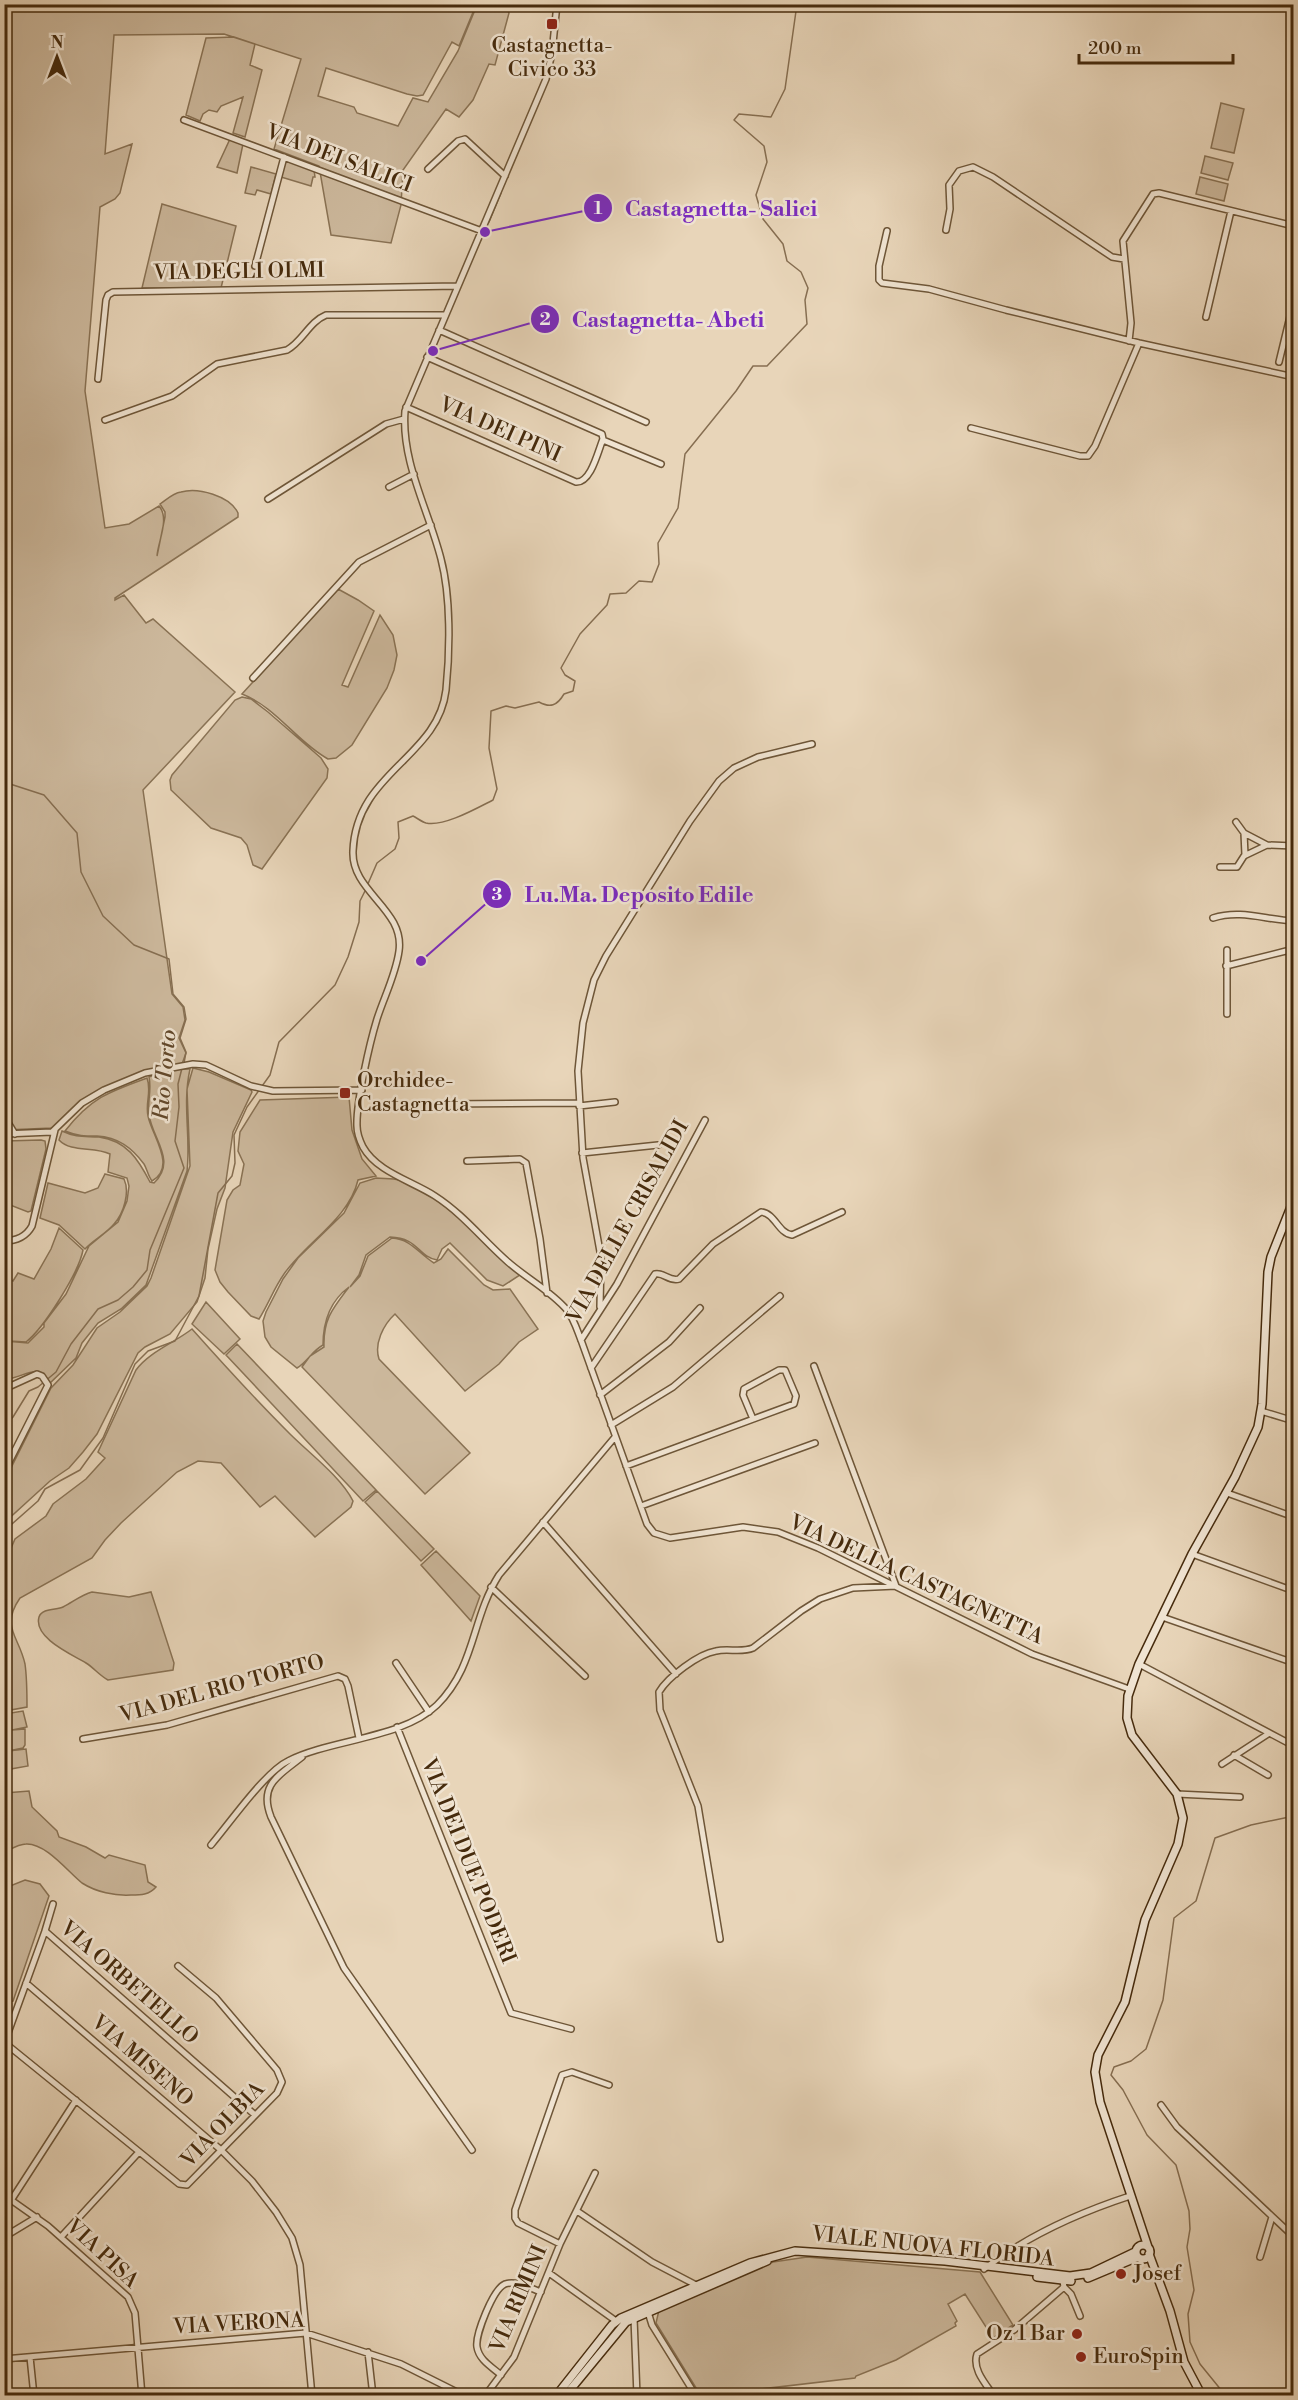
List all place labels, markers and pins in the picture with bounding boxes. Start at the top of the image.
marker: Castagnetta- Civico 33 [545,17,559,31]
place label: Castagnetta- Civico 33 [492,33,612,83]
callout: Castagnetta- Salici [583,188,830,228]
callout: Castagnetta- Abeti [530,299,776,339]
callout: Lu.Ma. Deposito Edile [482,874,765,914]
place label: Orchidee- Castagnetta [357,1068,470,1118]
marker: Orchidee- Castagnetta [338,1086,352,1100]
place label: Josef [1132,2261,1183,2287]
marker: Josef [1114,2267,1128,2281]
place label: Oz 1 Bar [986,2321,1065,2347]
marker: Oz 1 Bar [1070,2327,1084,2341]
place label: EuroSpin [1093,2344,1184,2370]
marker: EuroSpin [1074,2350,1088,2364]

